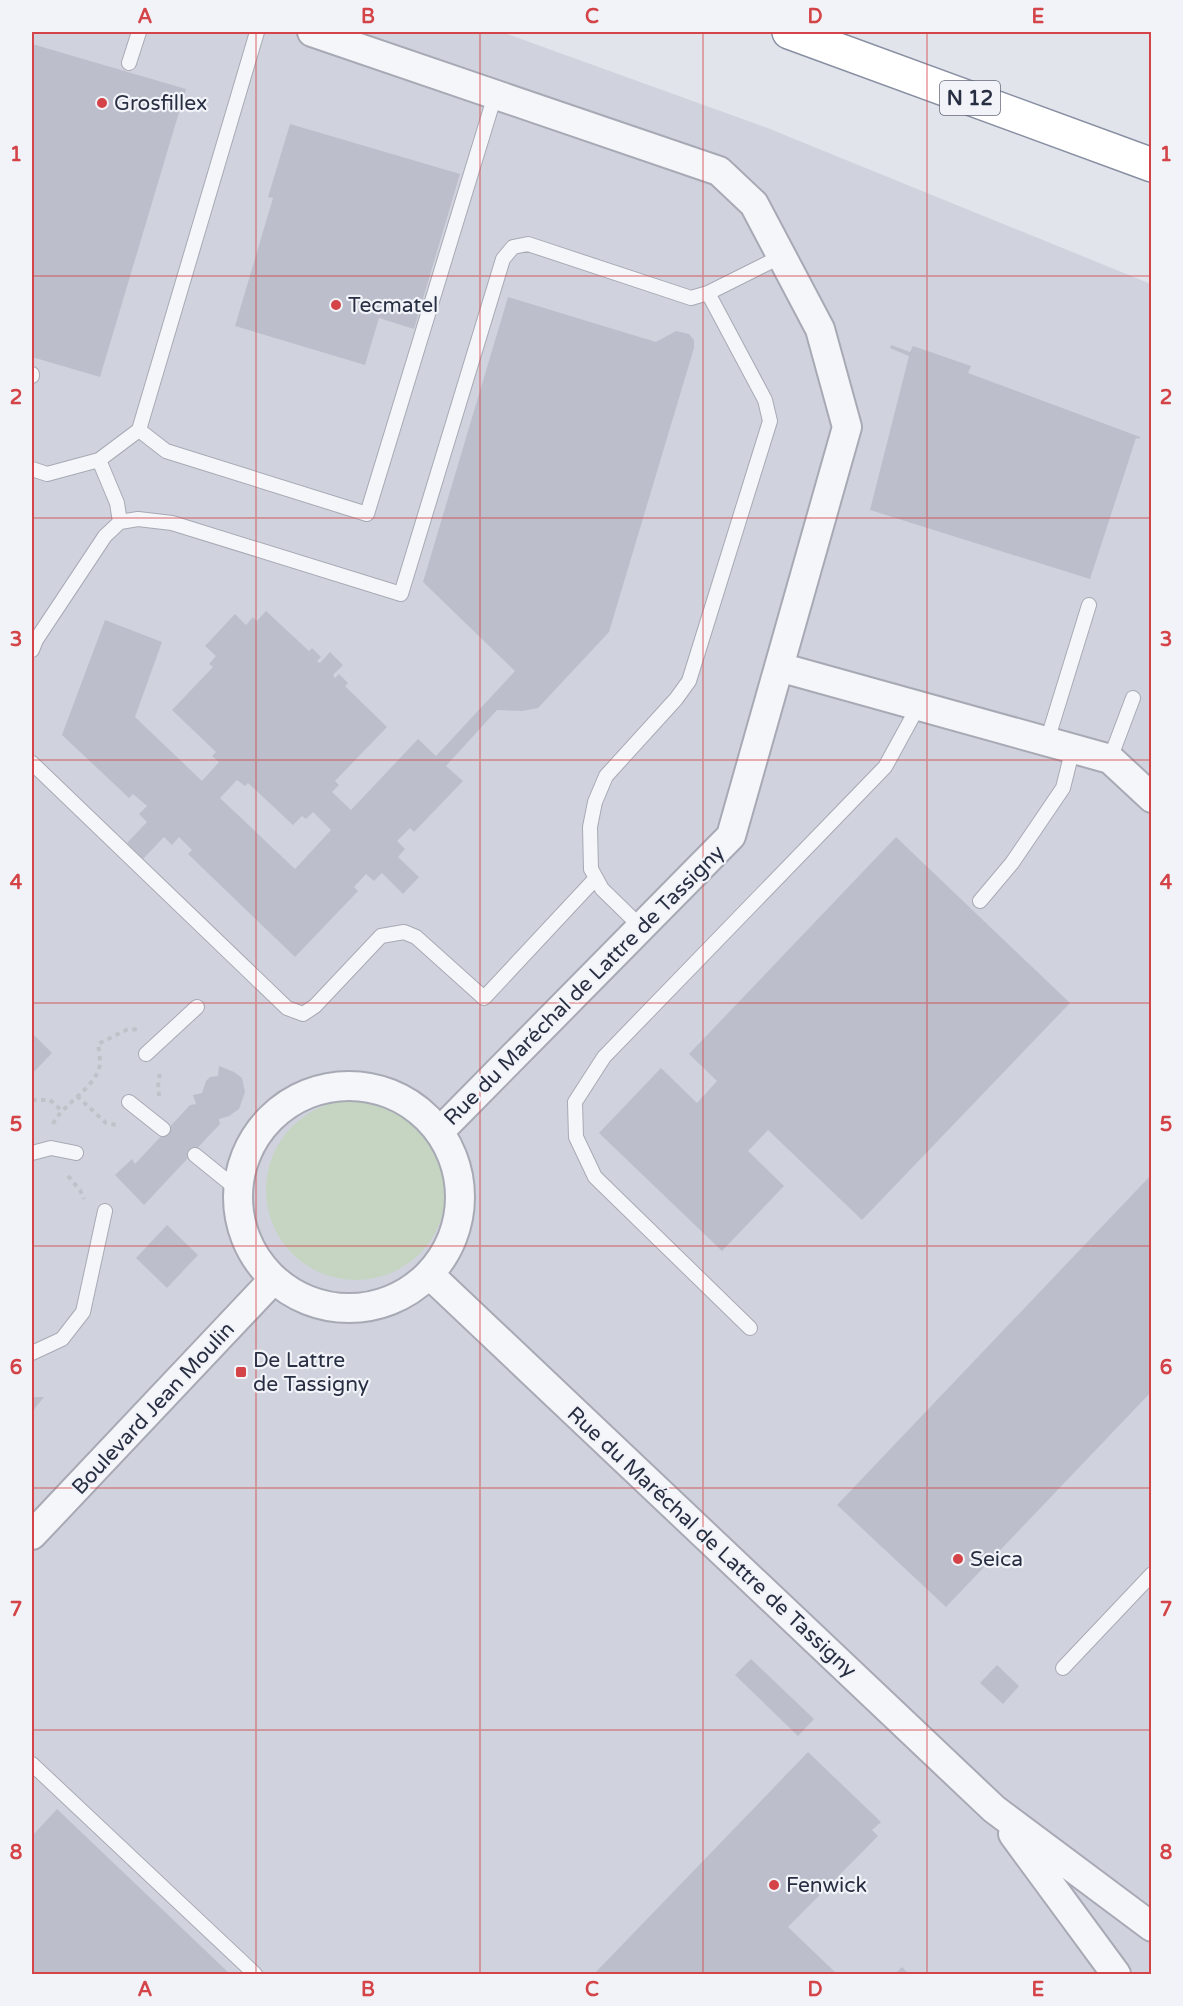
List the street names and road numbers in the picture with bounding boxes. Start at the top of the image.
road number: N 12 [940,81,1000,115]
street label: Rue du Maréchal de Lattre de Tassigny [439,840,730,1131]
street label: Boulevard Jean Moulin [67,1317,240,1500]
street label: Rue du Maréchal de Lattre de Tassigny [562,1402,861,1683]

